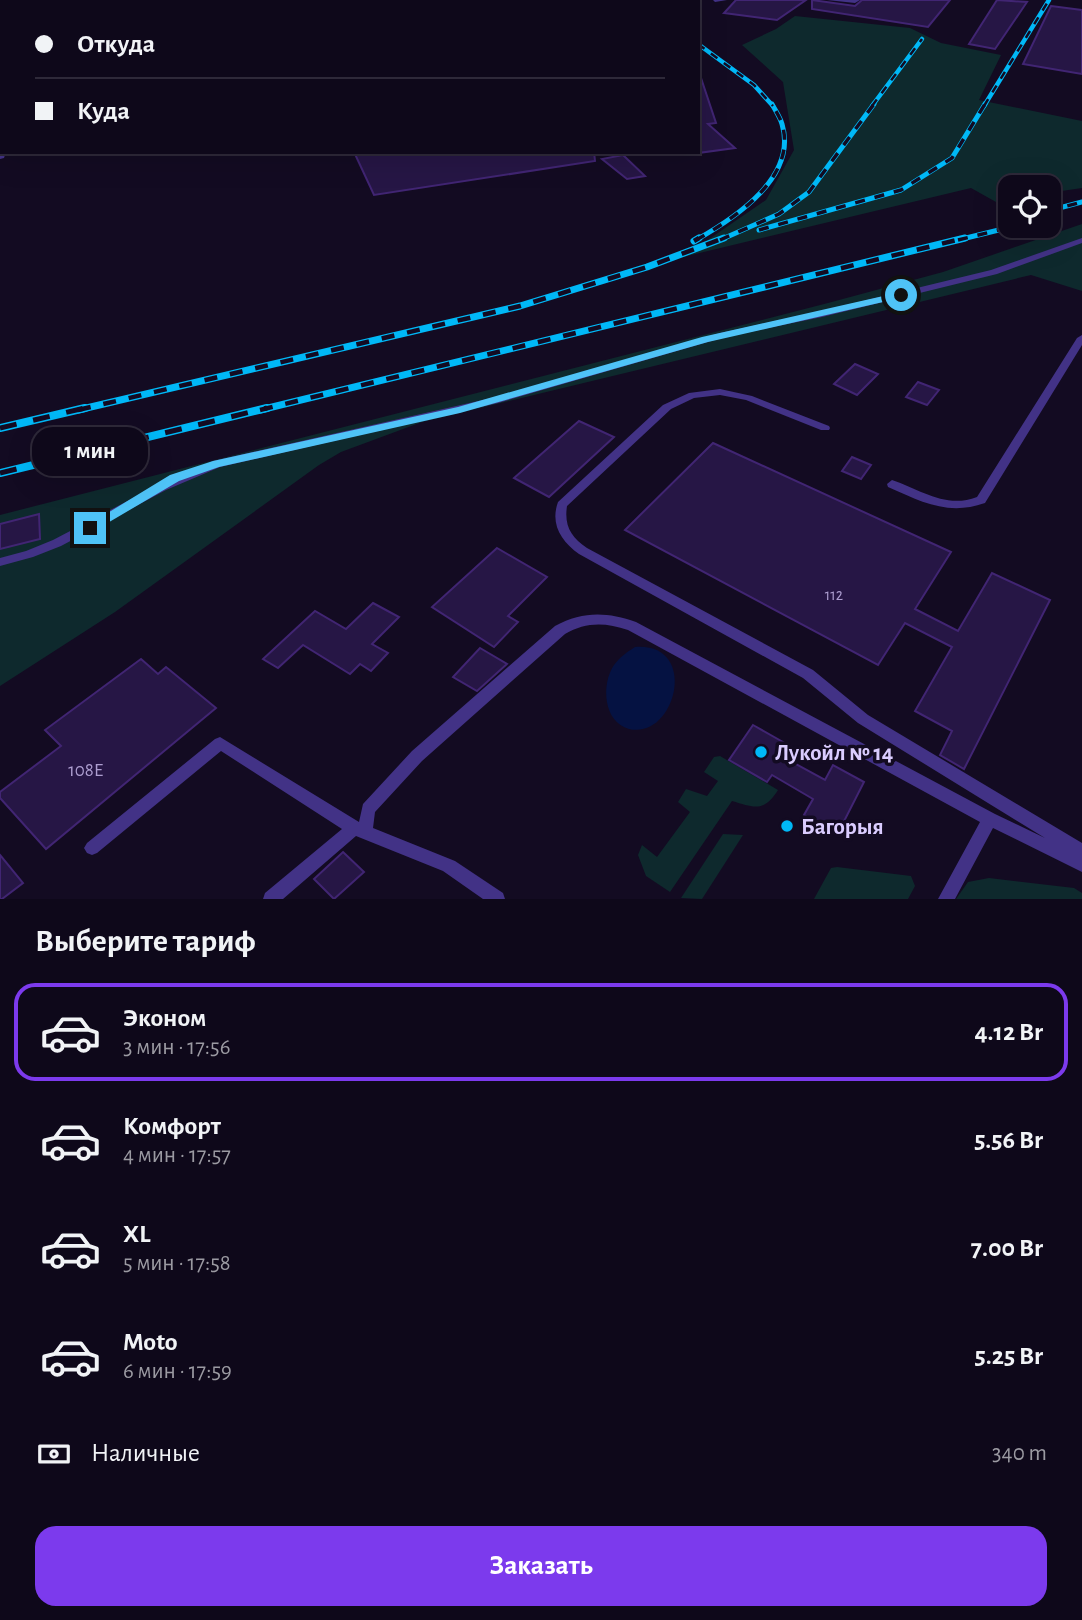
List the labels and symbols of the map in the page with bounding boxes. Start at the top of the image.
route start [885,279,917,311]
callout: 1 мин [32,426,148,476]
route end [74,512,106,544]
house number: 112 [825,587,843,603]
place label: Лукойл № 14 [775,742,893,765]
marker: Лукойл № 14 [753,744,769,760]
house number: 108Е [68,761,104,780]
place label: Багорыя [801,816,884,839]
marker: Багорыя [779,818,795,834]

